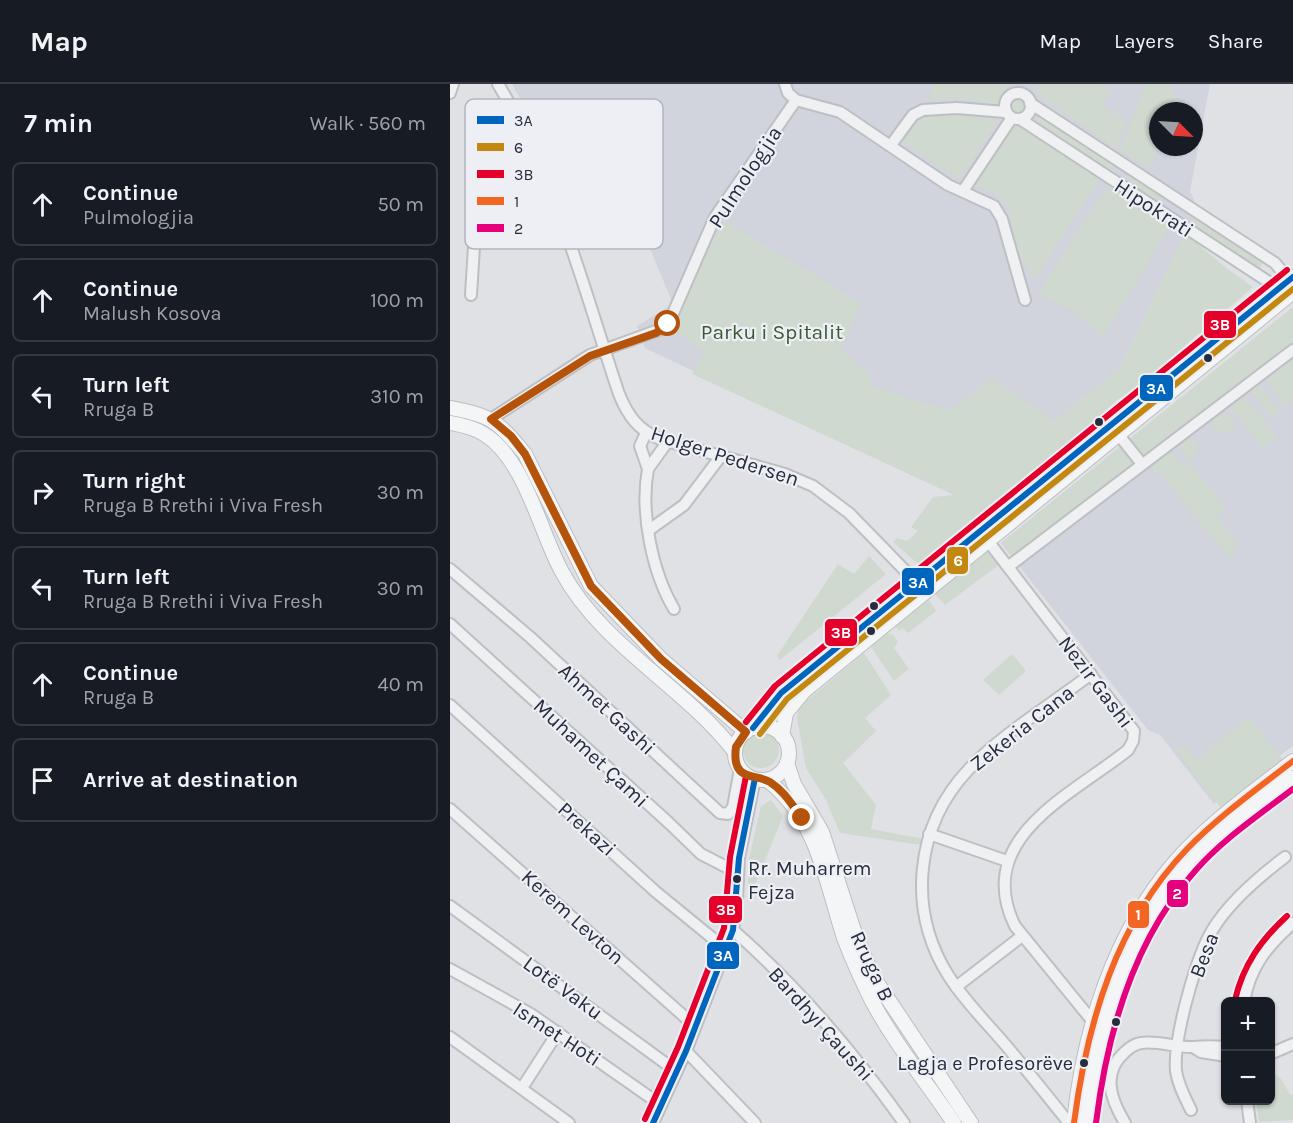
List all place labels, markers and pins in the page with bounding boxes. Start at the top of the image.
unlabelled marker [1202,352,1214,364]
unlabelled marker [1093,416,1105,428]
unlabelled marker [868,600,880,612]
unlabelled marker [865,625,877,637]
place label: Rr. Muharrem Fejza [748,857,871,904]
marker: Rr. Muharrem Fejza [731,873,743,885]
unlabelled marker [1110,1016,1122,1028]
place label: Lagja e Profesorëve [897,1052,1073,1075]
marker: Lagja e Profesorëve [1078,1057,1090,1069]

